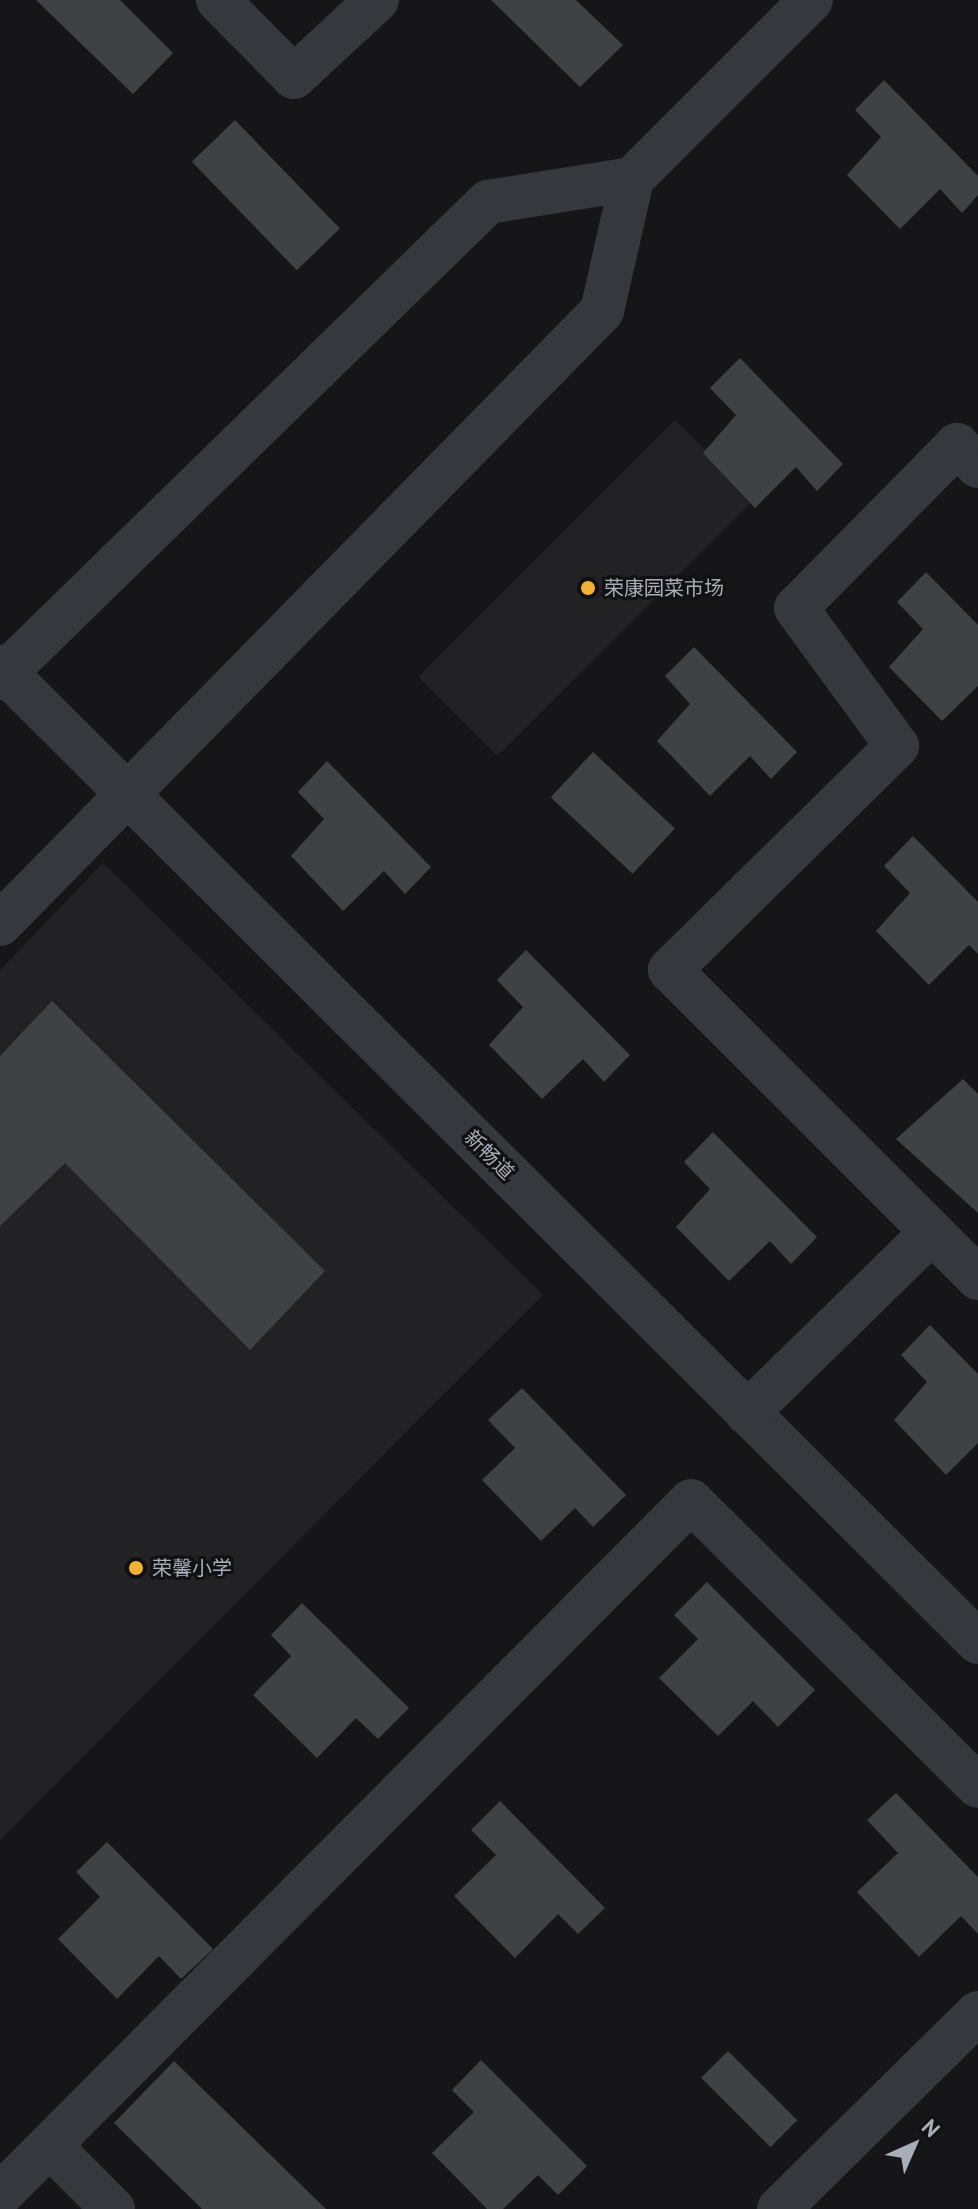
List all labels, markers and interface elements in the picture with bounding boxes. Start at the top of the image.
place label: 荣康园菜市场 [604,576,724,600]
marker: 荣康园菜市场 [579,579,597,597]
street label: 新畅道 [459,1125,519,1185]
place label: 荣馨小学 [152,1556,232,1580]
marker: 荣馨小学 [127,1559,145,1577]
north arrow [874,2105,954,2185]
text: N [916,2113,946,2143]

